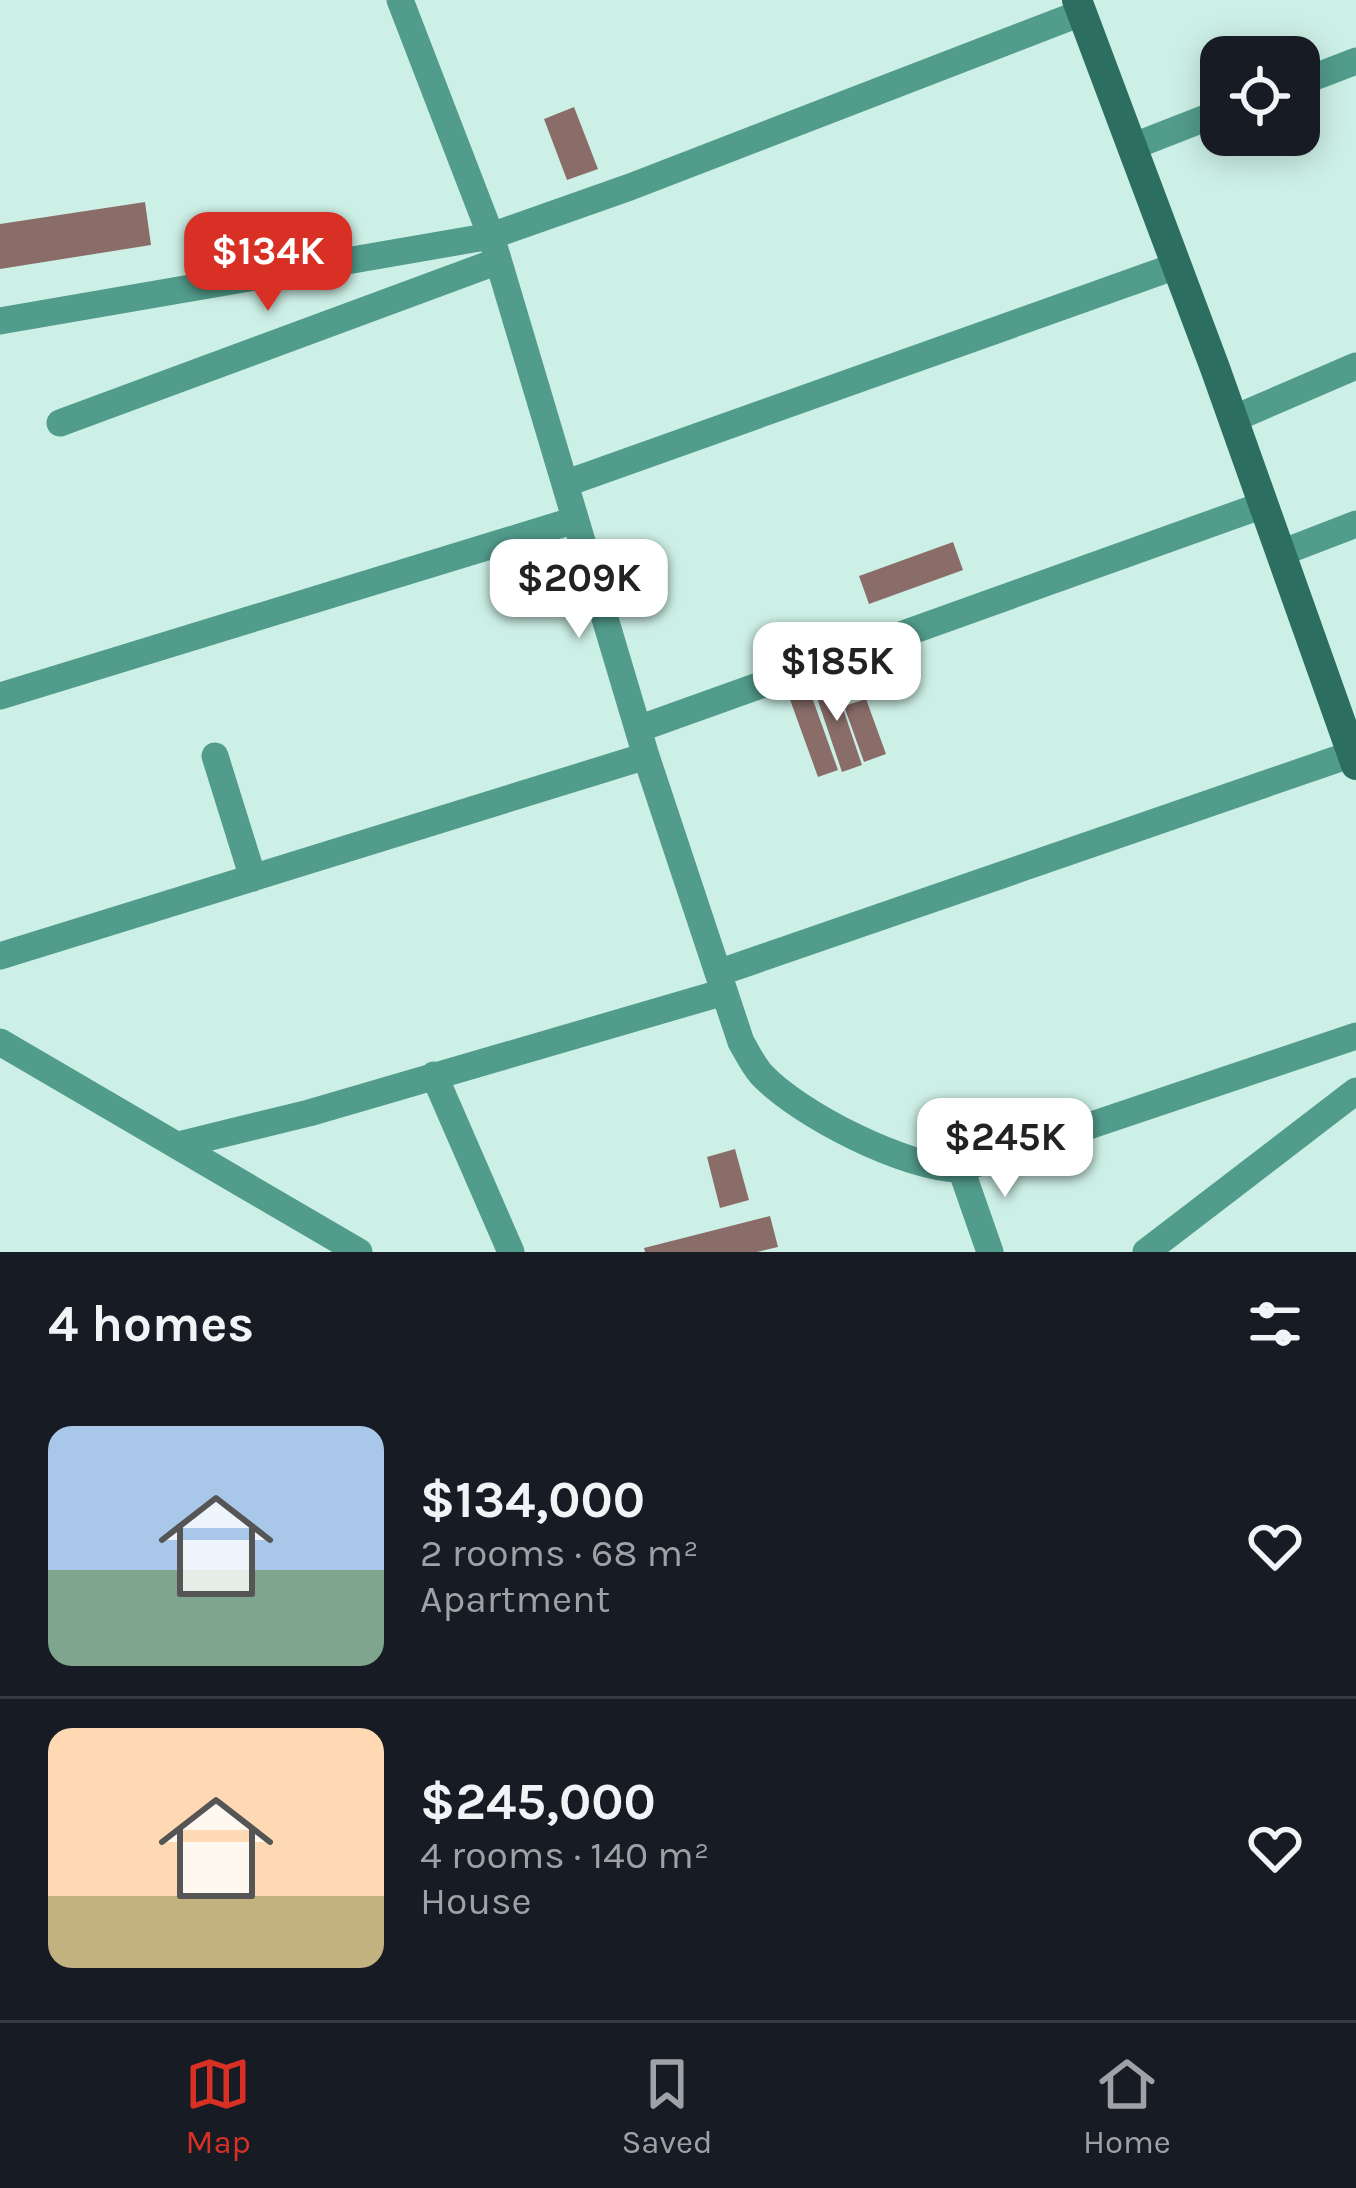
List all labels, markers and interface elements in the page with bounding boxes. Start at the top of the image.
map controls [1200,36,1320,156]
button: locate [1200,36,1320,156]
pin: $134K [184,212,352,314]
text: $134K [211,228,325,274]
pin: $209K [495,539,663,641]
text: $209K [517,555,641,601]
pin: $185K [753,622,921,724]
text: $185K [780,638,894,684]
pin: $245K [921,1098,1089,1200]
text: $245K [944,1114,1066,1160]
icon: filters [1242,1291,1308,1357]
text: 4 homes [48,1294,254,1354]
text: $134,000 [420,1470,645,1530]
icon: home [144,1474,288,1618]
icon: heart [1242,1513,1308,1579]
text: 2 rooms · 68 m² [420,1530,699,1576]
text: Apartment [420,1576,610,1622]
text: $245,000 [420,1772,656,1832]
icon: home [144,1776,288,1920]
icon: heart [1242,1815,1308,1881]
text: 4 rooms · 140 m² [420,1832,709,1878]
text: House [420,1878,532,1924]
tab: Map [185,2051,251,2161]
tab: Saved [621,2051,713,2161]
tab: Home [1083,2051,1171,2161]

